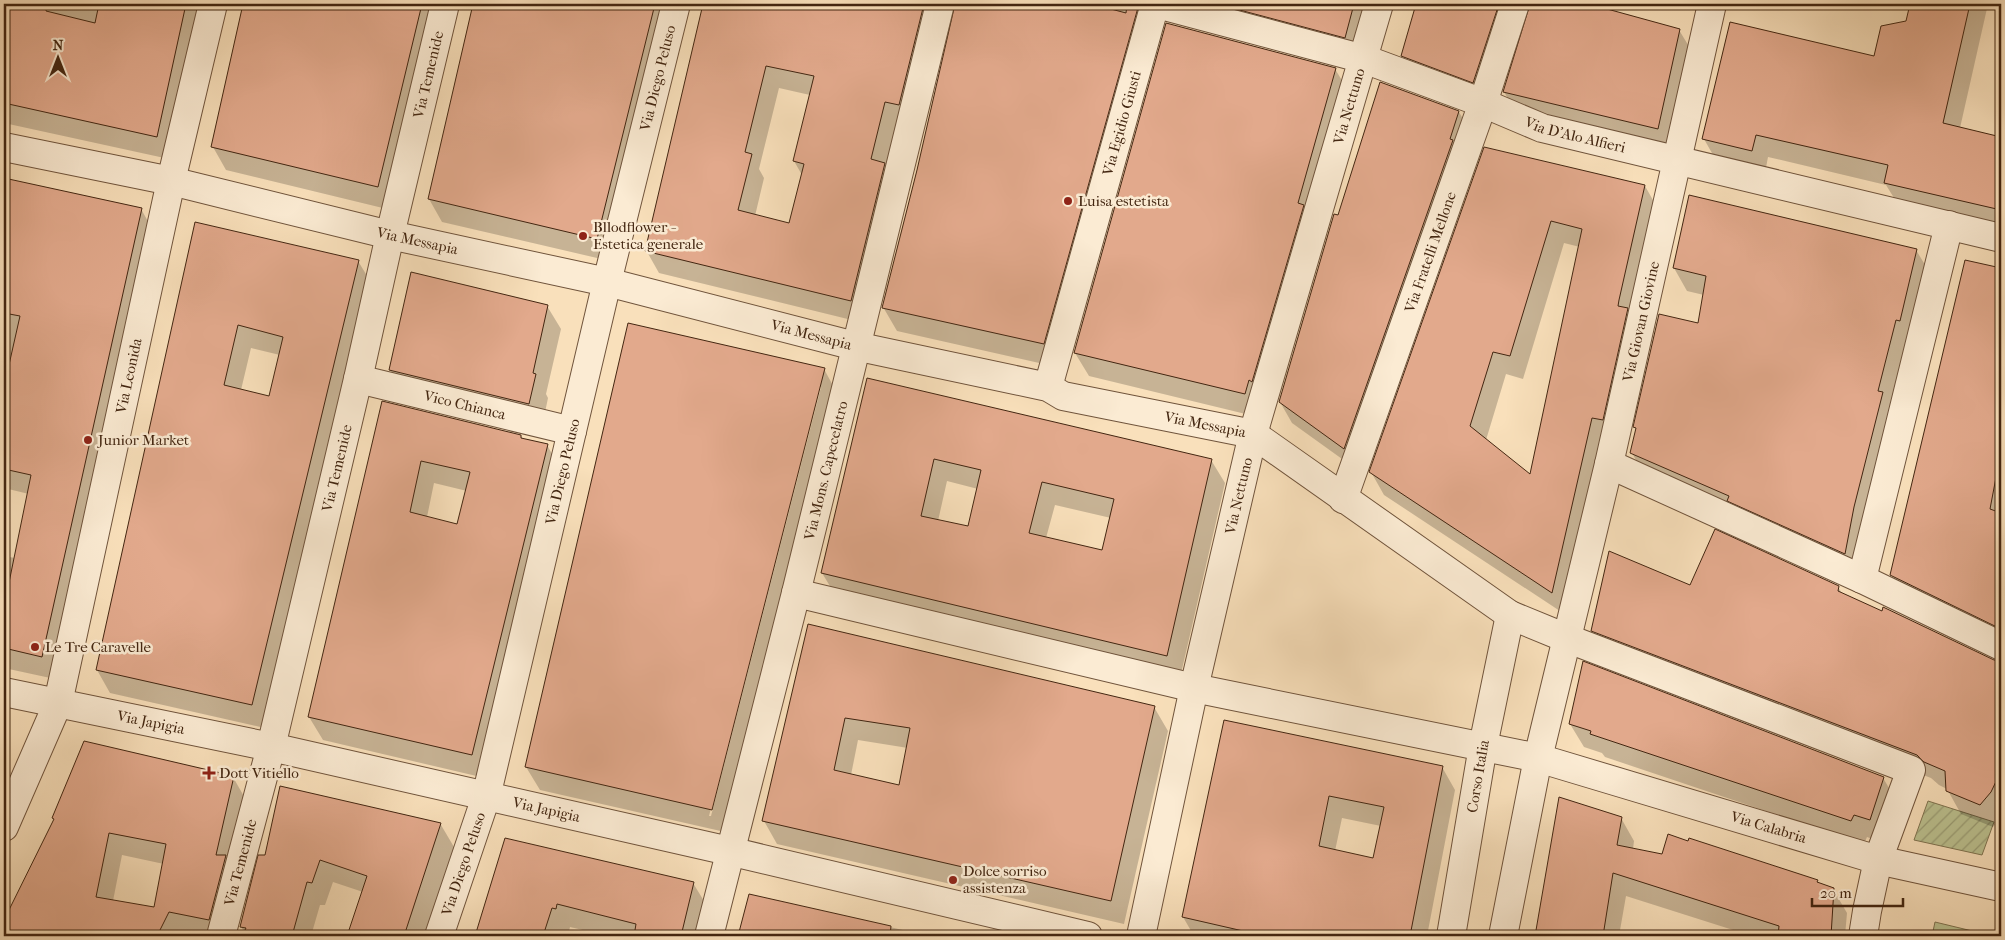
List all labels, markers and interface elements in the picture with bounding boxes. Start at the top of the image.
street label: Via Diego Peluso [636,23,680,134]
street label: Via Temenide [409,29,447,121]
north arrow [32,32,82,82]
text: N [53,37,64,54]
street label: Via Nettuno [1329,66,1369,147]
street label: Via Egidio Giusti [1098,68,1145,179]
street label: Via D'Alo Alfieri [1521,112,1628,157]
street label: Via Fratelli Mellone [1400,189,1460,316]
place label: Luisa estetista [1078,192,1170,210]
marker: Luisa estetista [1062,195,1074,207]
place label: Bllodflower - Estetica generale [593,218,704,253]
street label: Via Messapia [374,223,461,259]
marker: Bllodflower - Estetica generale [577,230,589,242]
street label: Via Giovan Giovine [1618,259,1663,384]
street label: Via Messapia [768,315,855,354]
street label: Via Leonida [112,335,146,416]
street label: Vico Chianca [421,386,509,424]
street label: Via Mons. Capecelatro [800,399,852,543]
street label: Via Messapia [1162,407,1249,442]
street label: Via Diego Peluso [541,417,584,527]
street label: Via Temenide [318,422,356,514]
place label: Junior Market [97,431,190,449]
marker: Junior Market [82,434,94,446]
street label: Via Nettuno [1221,455,1256,537]
place label: Le Tre Caravelle [45,638,152,656]
marker: Le Tre Caravelle [29,641,41,653]
street label: Via Japigia [115,706,187,738]
street label: Corso Italia [1463,737,1493,814]
place label: Dott Vitiello [219,764,299,782]
marker: Dott Vitiello [203,767,215,779]
street label: Via Japigia [510,793,583,826]
street label: Via Calabria [1728,807,1810,847]
street label: Via Diego Peluso [437,810,489,919]
street label: Via Temenide [220,816,261,909]
place label: Dolce sorriso assistenza [963,862,1047,897]
marker: Dolce sorriso assistenza [947,874,959,886]
scale bar [1812,875,1904,907]
text: 20 m [1820,884,1852,902]

